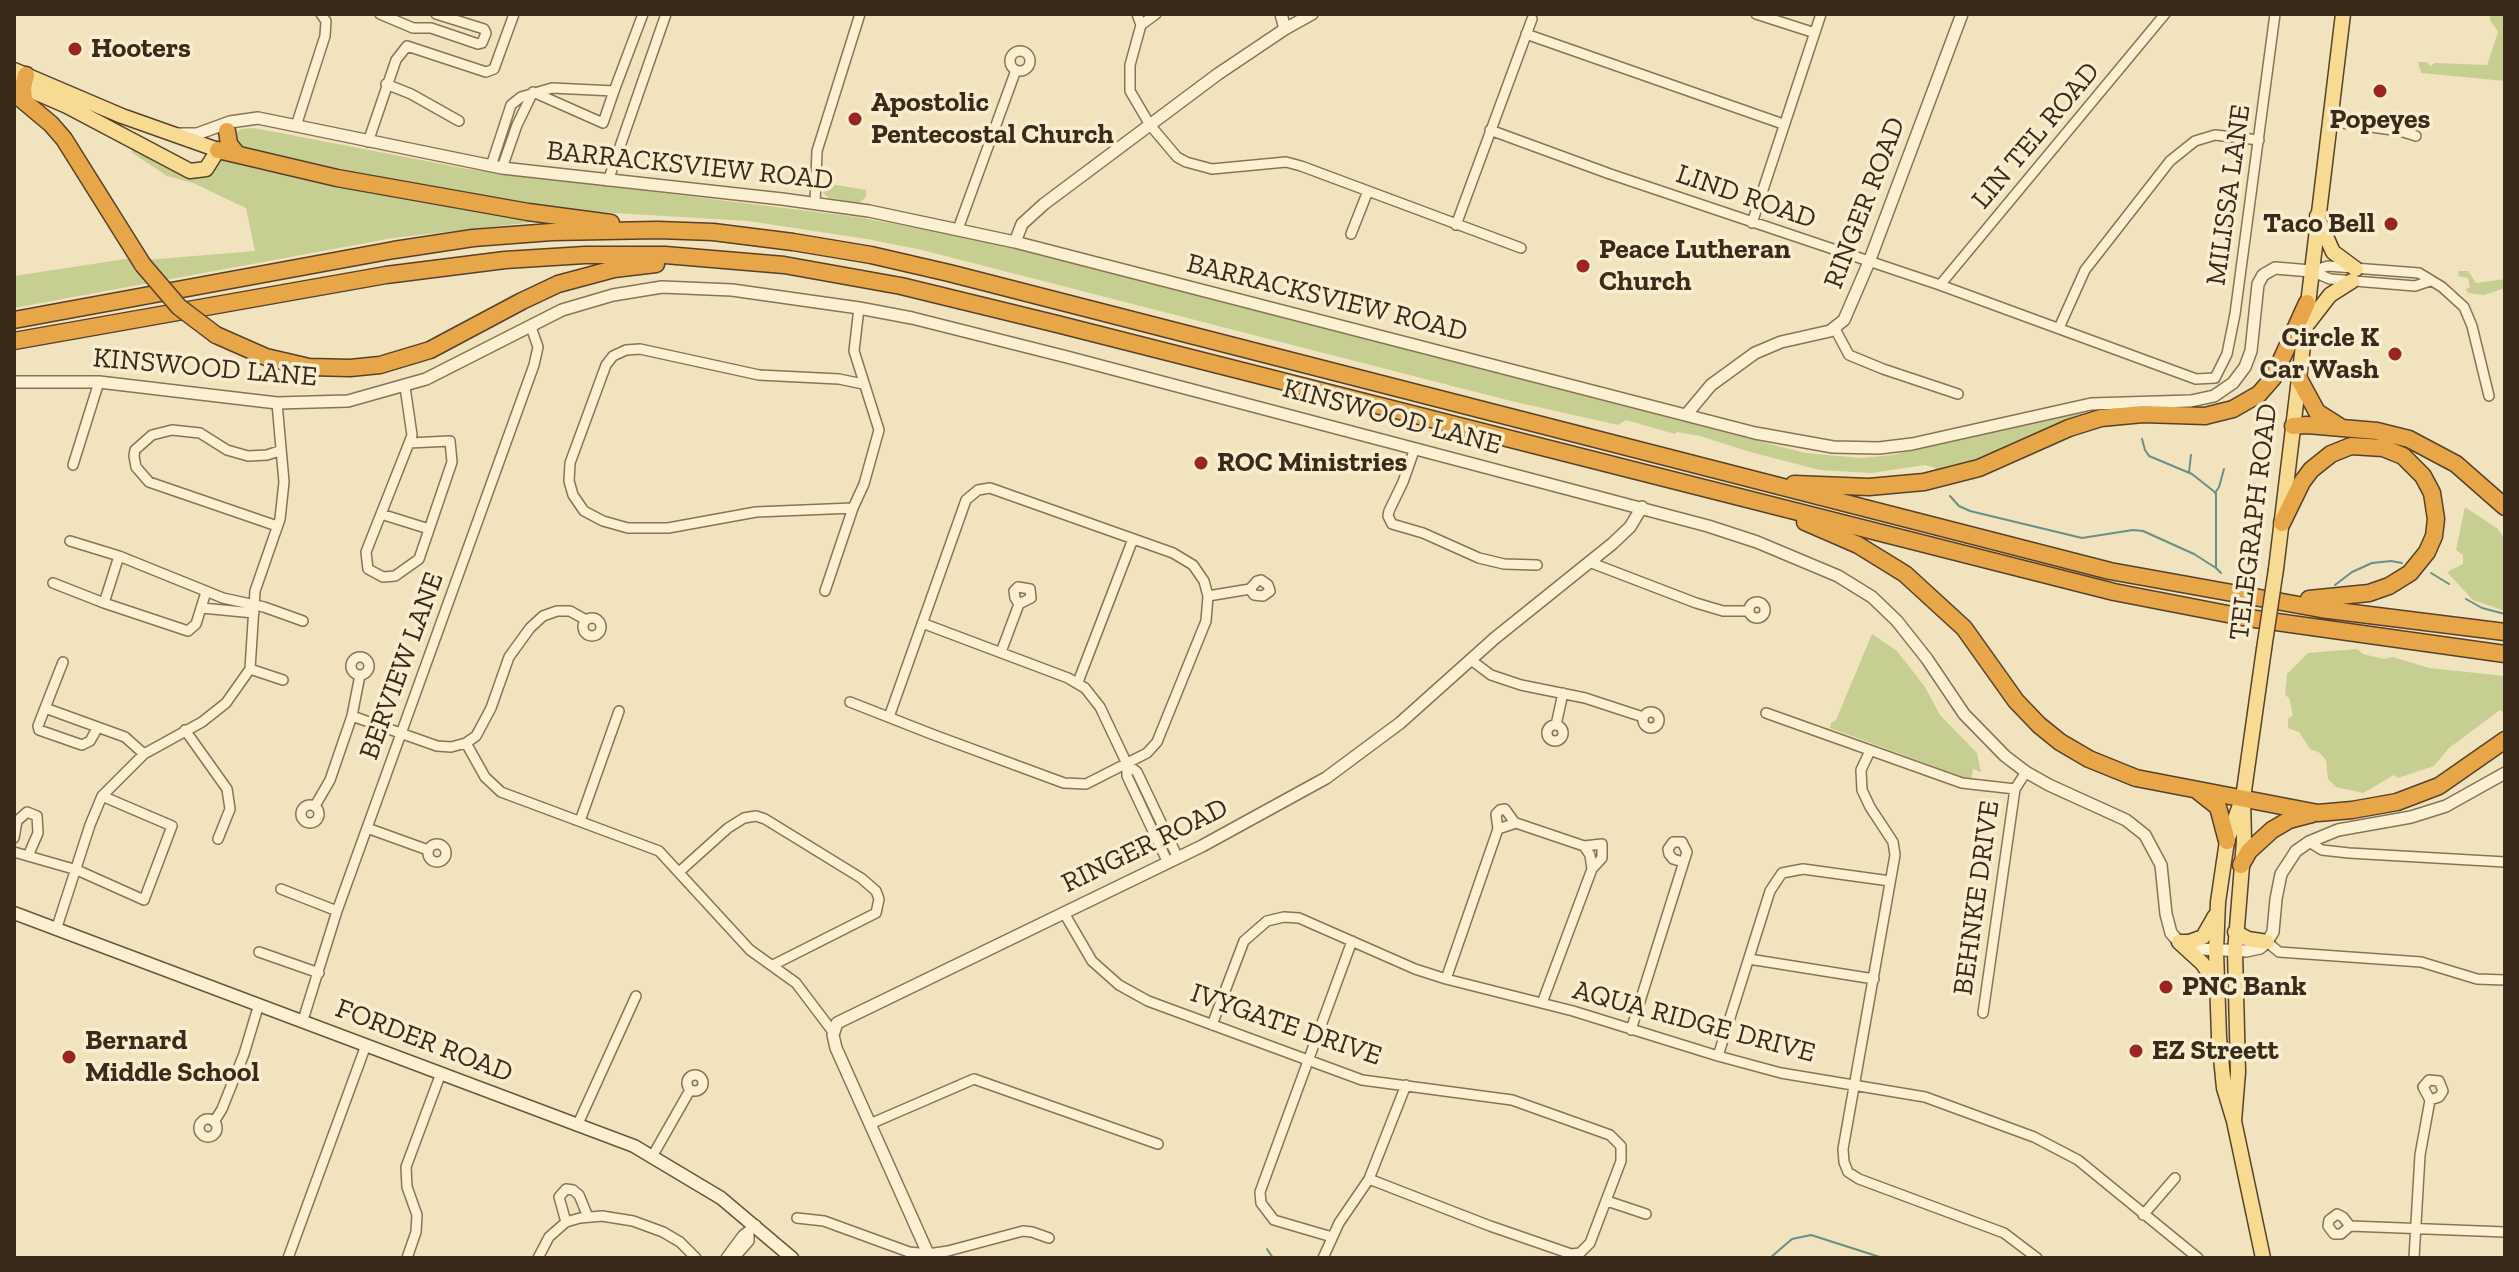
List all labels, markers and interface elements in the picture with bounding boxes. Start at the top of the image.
place label: Hooters [91,32,191,66]
marker: Hooters [66,40,84,58]
street label: LIN TEL ROAD [1965,56,2107,216]
marker: Popeyes [2371,82,2389,100]
place label: Apostolic Pentecostal Church [871,86,1114,152]
street label: MILISSA LANE [2200,102,2258,288]
place label: Popeyes [2330,103,2430,137]
marker: Apostolic Pentecostal Church [846,110,864,128]
street label: RINGER ROAD [1817,113,1913,293]
street label: BARRACKSVIEW ROAD [545,134,835,198]
street label: LIND ROAD [1672,157,1820,237]
place label: Taco Bell [2263,207,2375,241]
marker: Taco Bell [2382,215,2400,233]
place label: Peace Lutheran Church [1599,233,1791,299]
street label: BARRACKSVIEW ROAD [1183,247,1471,349]
marker: Peace Lutheran Church [1574,257,1592,275]
place label: Circle K Car Wash [2260,321,2379,387]
street label: KINSWOOD LANE [91,341,319,395]
marker: Circle K Car Wash [2386,345,2404,363]
street label: KINSWOOD LANE [1279,372,1505,462]
street label: TELEGRAPH ROAD [2223,402,2285,642]
place label: ROC Ministries [1217,446,1407,480]
marker: ROC Ministries [1192,454,1210,472]
street label: BERVIEW LANE [353,568,451,764]
street label: RINGER ROAD [1056,791,1234,901]
street label: BEHNKE DRIVE [1947,798,2007,998]
place label: PNC Bank [2182,970,2307,1004]
street label: AQUA RIDGE DRIVE [1569,973,1819,1071]
street label: IVYGATE DRIVE [1186,977,1386,1073]
marker: PNC Bank [2157,978,2175,996]
street label: FORDER ROAD [331,992,517,1090]
place label: Bernard Middle School [85,1024,259,1090]
place label: EZ Streett [2152,1034,2279,1068]
marker: EZ Streett [2127,1042,2145,1060]
marker: Bernard Middle School [60,1048,78,1066]

